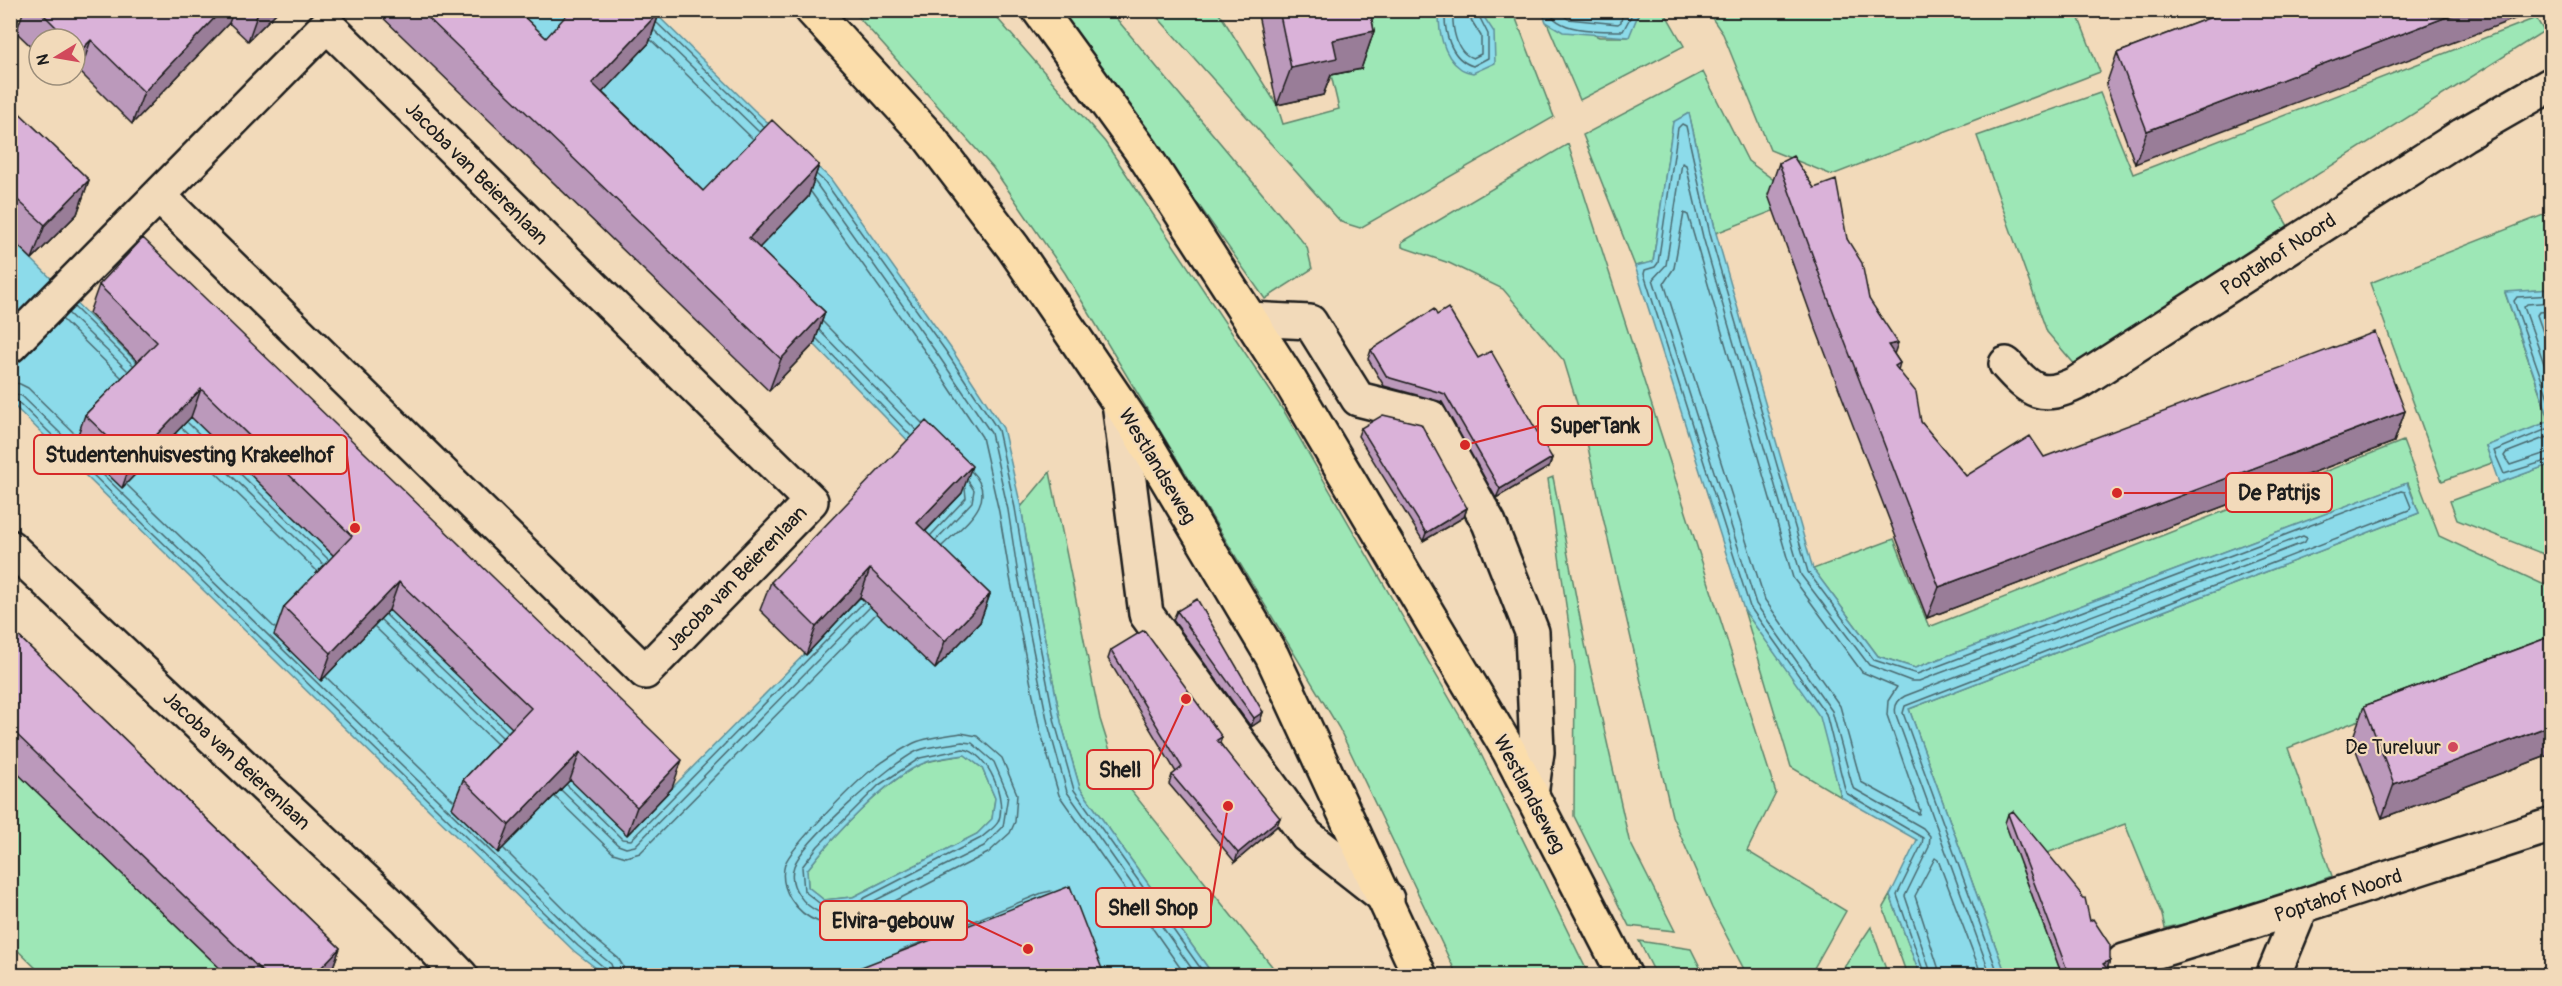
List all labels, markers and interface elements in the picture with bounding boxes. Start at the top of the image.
north arrow [27,27,87,87]
text: N [32,52,54,67]
street label: Jacoba van Beierenlaan [400,96,554,250]
street label: Poptahof Noord [2216,208,2341,301]
street label: Westlandseweg [1113,404,1202,529]
callout: SuperTank [1538,406,1652,445]
text: SuperTank [1550,413,1640,440]
callout: Studentenhuisvesting Krakeelhof [34,435,347,474]
text: Studentenhuisvesting Krakeelhof [45,442,335,469]
callout: De Patrijs [2226,473,2332,512]
text: De Patrijs [2238,480,2321,507]
street label: Jacoba van Beierenlaan [660,500,812,656]
street label: Jacoba van Beierenlaan [158,685,316,835]
street label: Westlandseweg [1488,731,1571,858]
place label: De Tureluur [2345,735,2441,760]
marker: De Tureluur [2446,740,2460,754]
callout: Shell [1087,750,1153,789]
text: Shell [1099,757,1141,784]
street label: Poptahof Noord [2271,863,2405,928]
callout: Shell Shop [1096,888,1211,927]
text: Shell Shop [1108,895,1198,922]
callout: Elvira-gebouw [820,901,967,940]
text: Elvira-gebouw [832,908,955,935]

